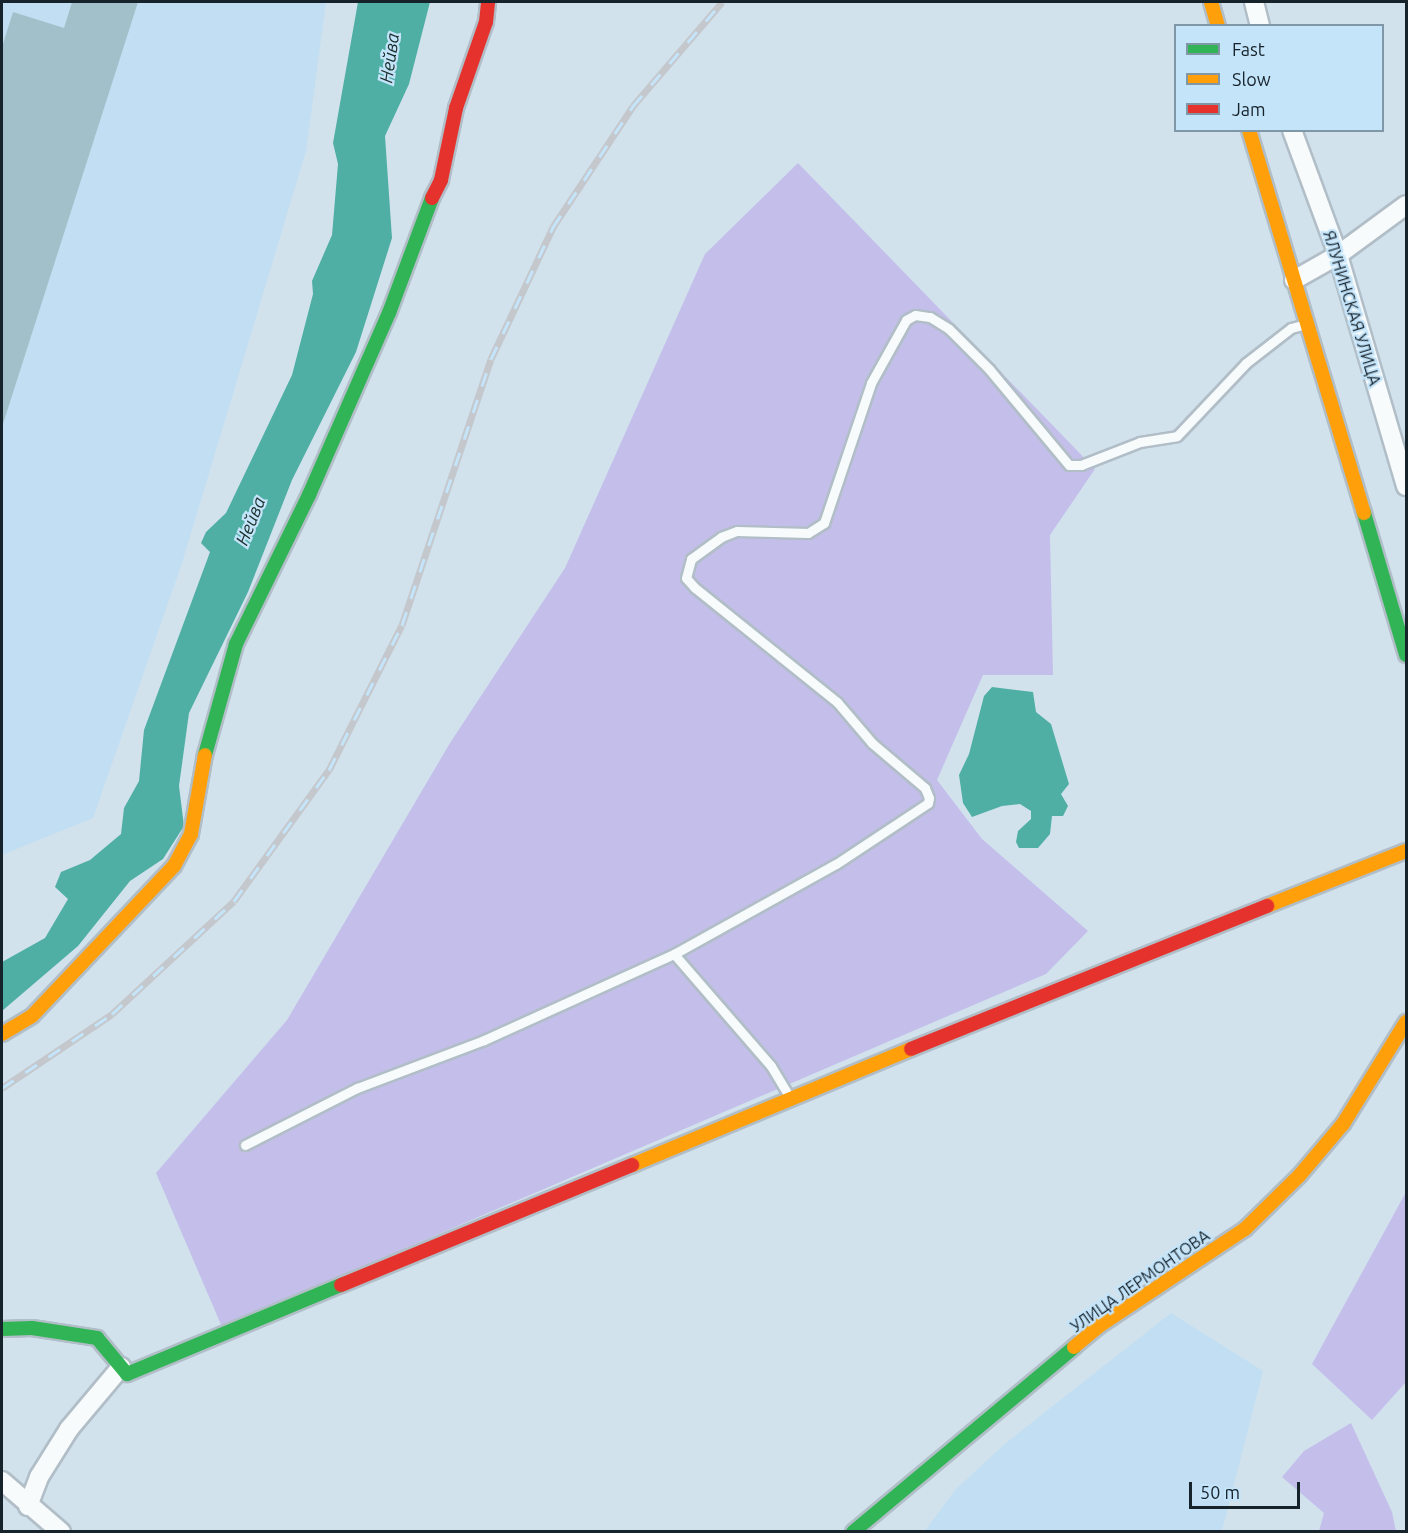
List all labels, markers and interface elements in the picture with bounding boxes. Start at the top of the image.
legend [1174,24,1384,132]
water label: Нейва [375,32,403,84]
text: Fast [1232,39,1265,59]
text: Slow [1232,69,1271,89]
text: Jam [1232,99,1266,119]
street label: ЯЛУНИНСКАЯ УЛИЦА [1319,228,1385,388]
water label: Нейва [231,494,269,548]
street label: УЛИЦА ЛЕРМОНТОВА [1067,1226,1213,1336]
scale bar [1192,1470,1303,1508]
text: 50 m [1200,1482,1240,1502]

